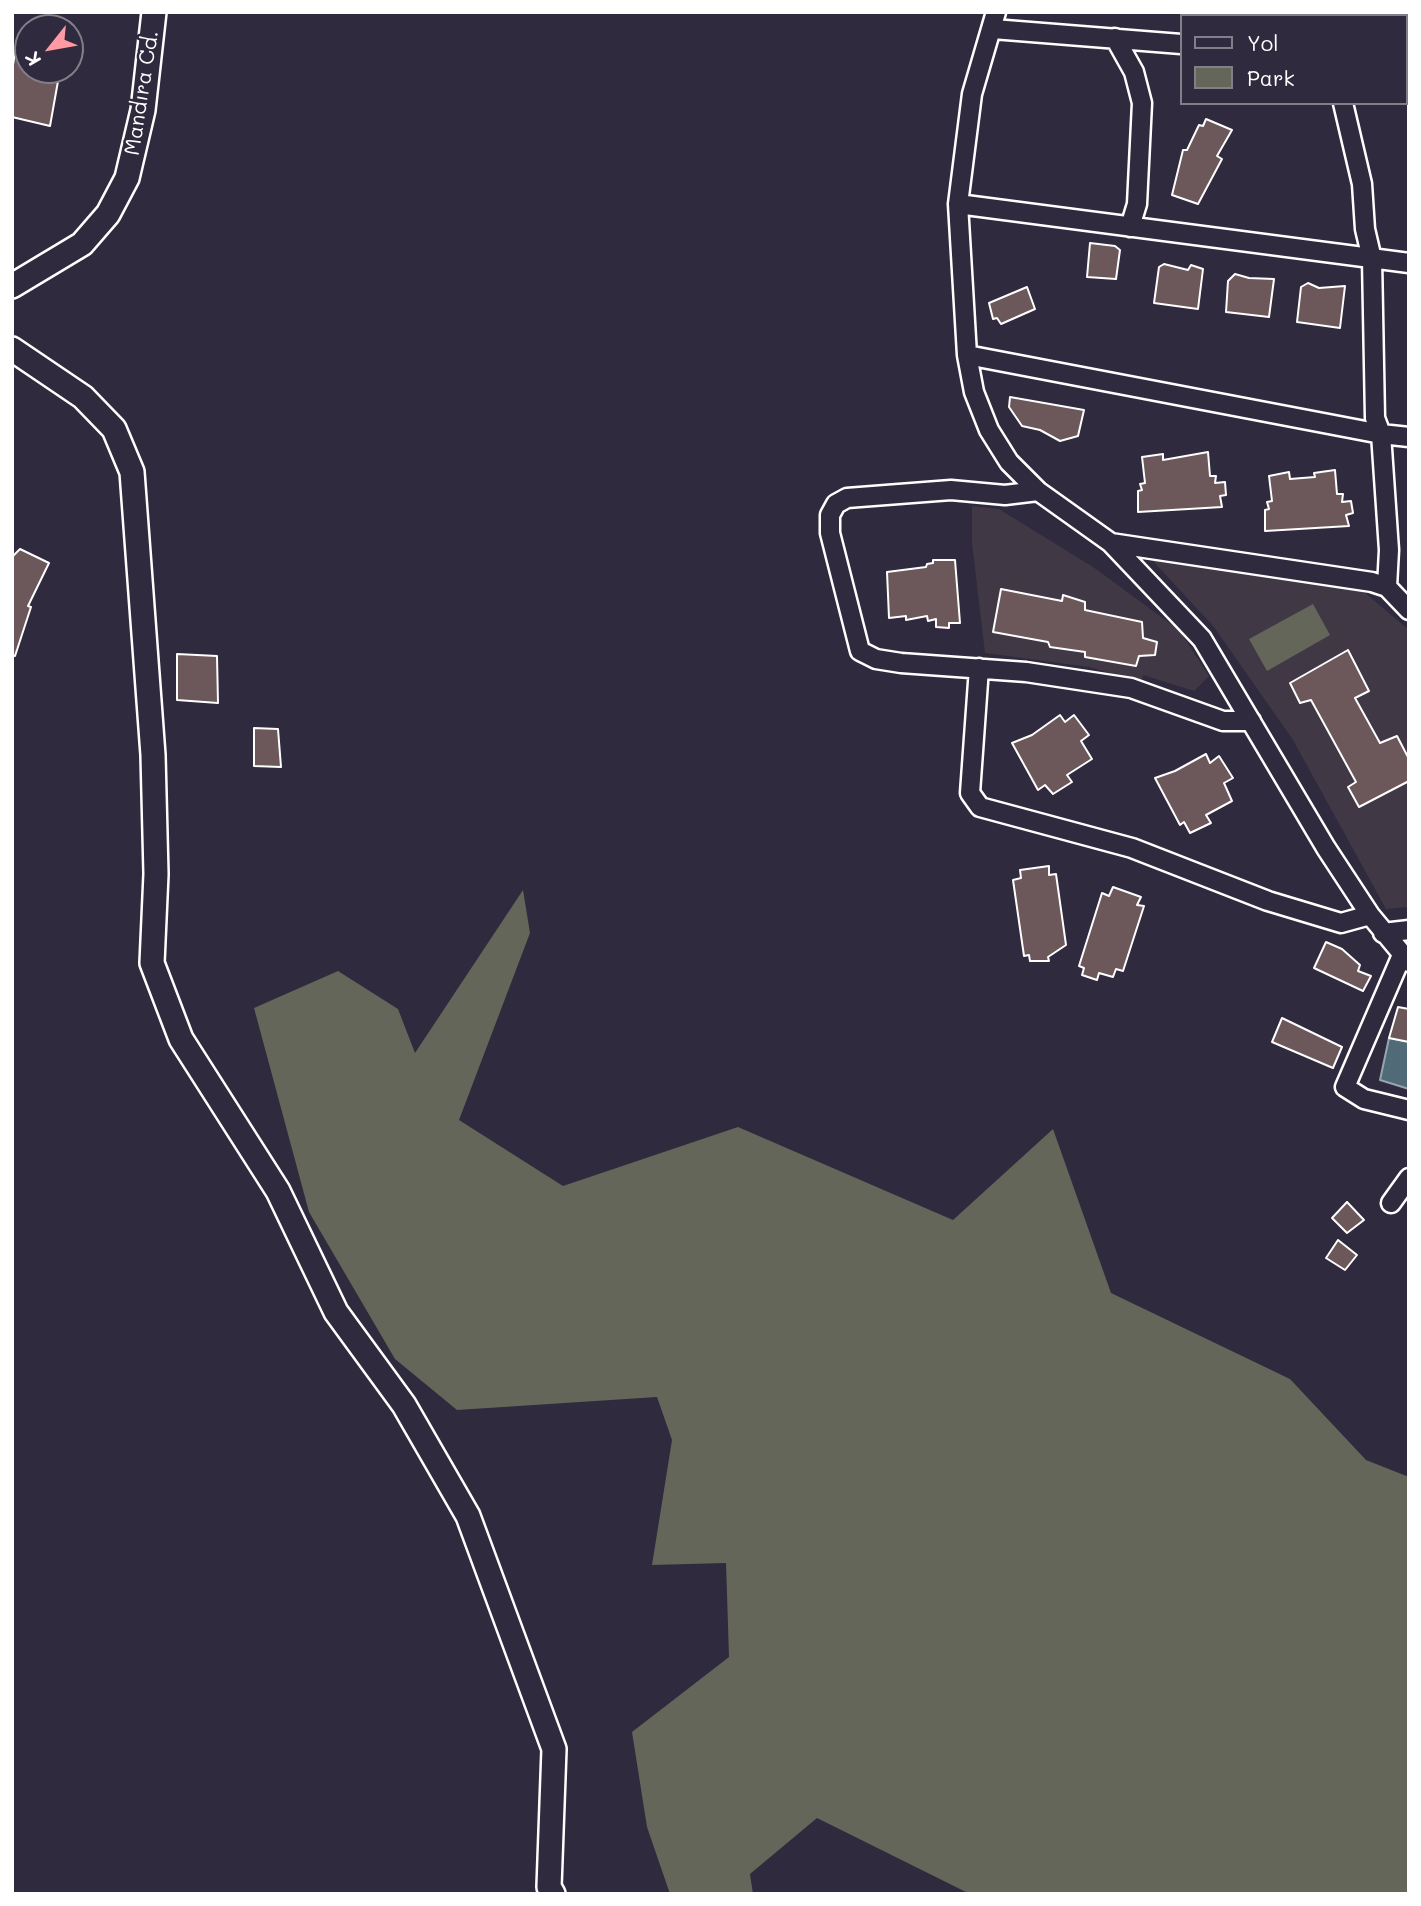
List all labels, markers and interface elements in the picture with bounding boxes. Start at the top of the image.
north arrow [14,14,84,84]
legend [1180,14,1407,105]
street label: Mandıra Cd. [120,29,164,157]
text: Yol [1247,29,1278,56]
text: K [18,47,46,71]
text: Park [1247,64,1295,91]

